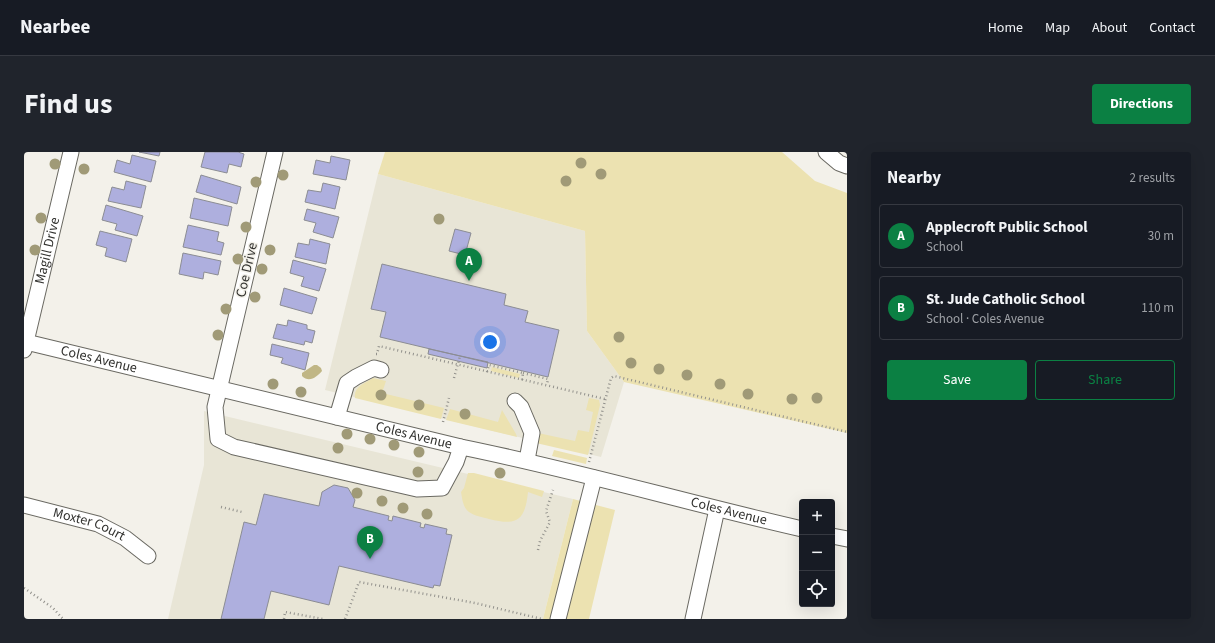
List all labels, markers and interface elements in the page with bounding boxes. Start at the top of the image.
text: Nearbee [20,14,90,41]
text: Home [988,18,1023,38]
text: Map [1045,18,1070,38]
text: About [1092,18,1127,38]
text: Contact [1149,18,1195,38]
text: Find us [24,84,112,124]
button: Directions [1092,84,1191,124]
text: Nearby [887,166,941,190]
text: 2 results [1130,169,1175,187]
street label: Magill Drive [30,215,65,286]
text: Applecroft Public School [926,217,1088,238]
text: A [897,227,905,245]
text: 30 m [1148,227,1174,245]
text: School [926,238,963,256]
street label: Coe Drive [231,241,263,299]
pin: A [456,248,482,281]
text: St. Jude Catholic School [926,289,1085,310]
text: B [897,299,905,317]
text: 110 m [1141,299,1174,317]
text: School · Coles Avenue [926,310,1044,328]
your location [480,332,500,352]
street label: Coles Avenue [59,341,139,378]
button: Save [887,360,1027,400]
button: Share [1035,360,1175,400]
street label: Coles Avenue [374,417,454,455]
street label: Coles Avenue [689,492,769,530]
map controls [799,499,835,607]
button: + [799,499,835,535]
street label: Moxter Court [51,503,129,546]
pin: B [357,526,383,559]
button: − [799,535,835,571]
button: locate [799,571,835,607]

